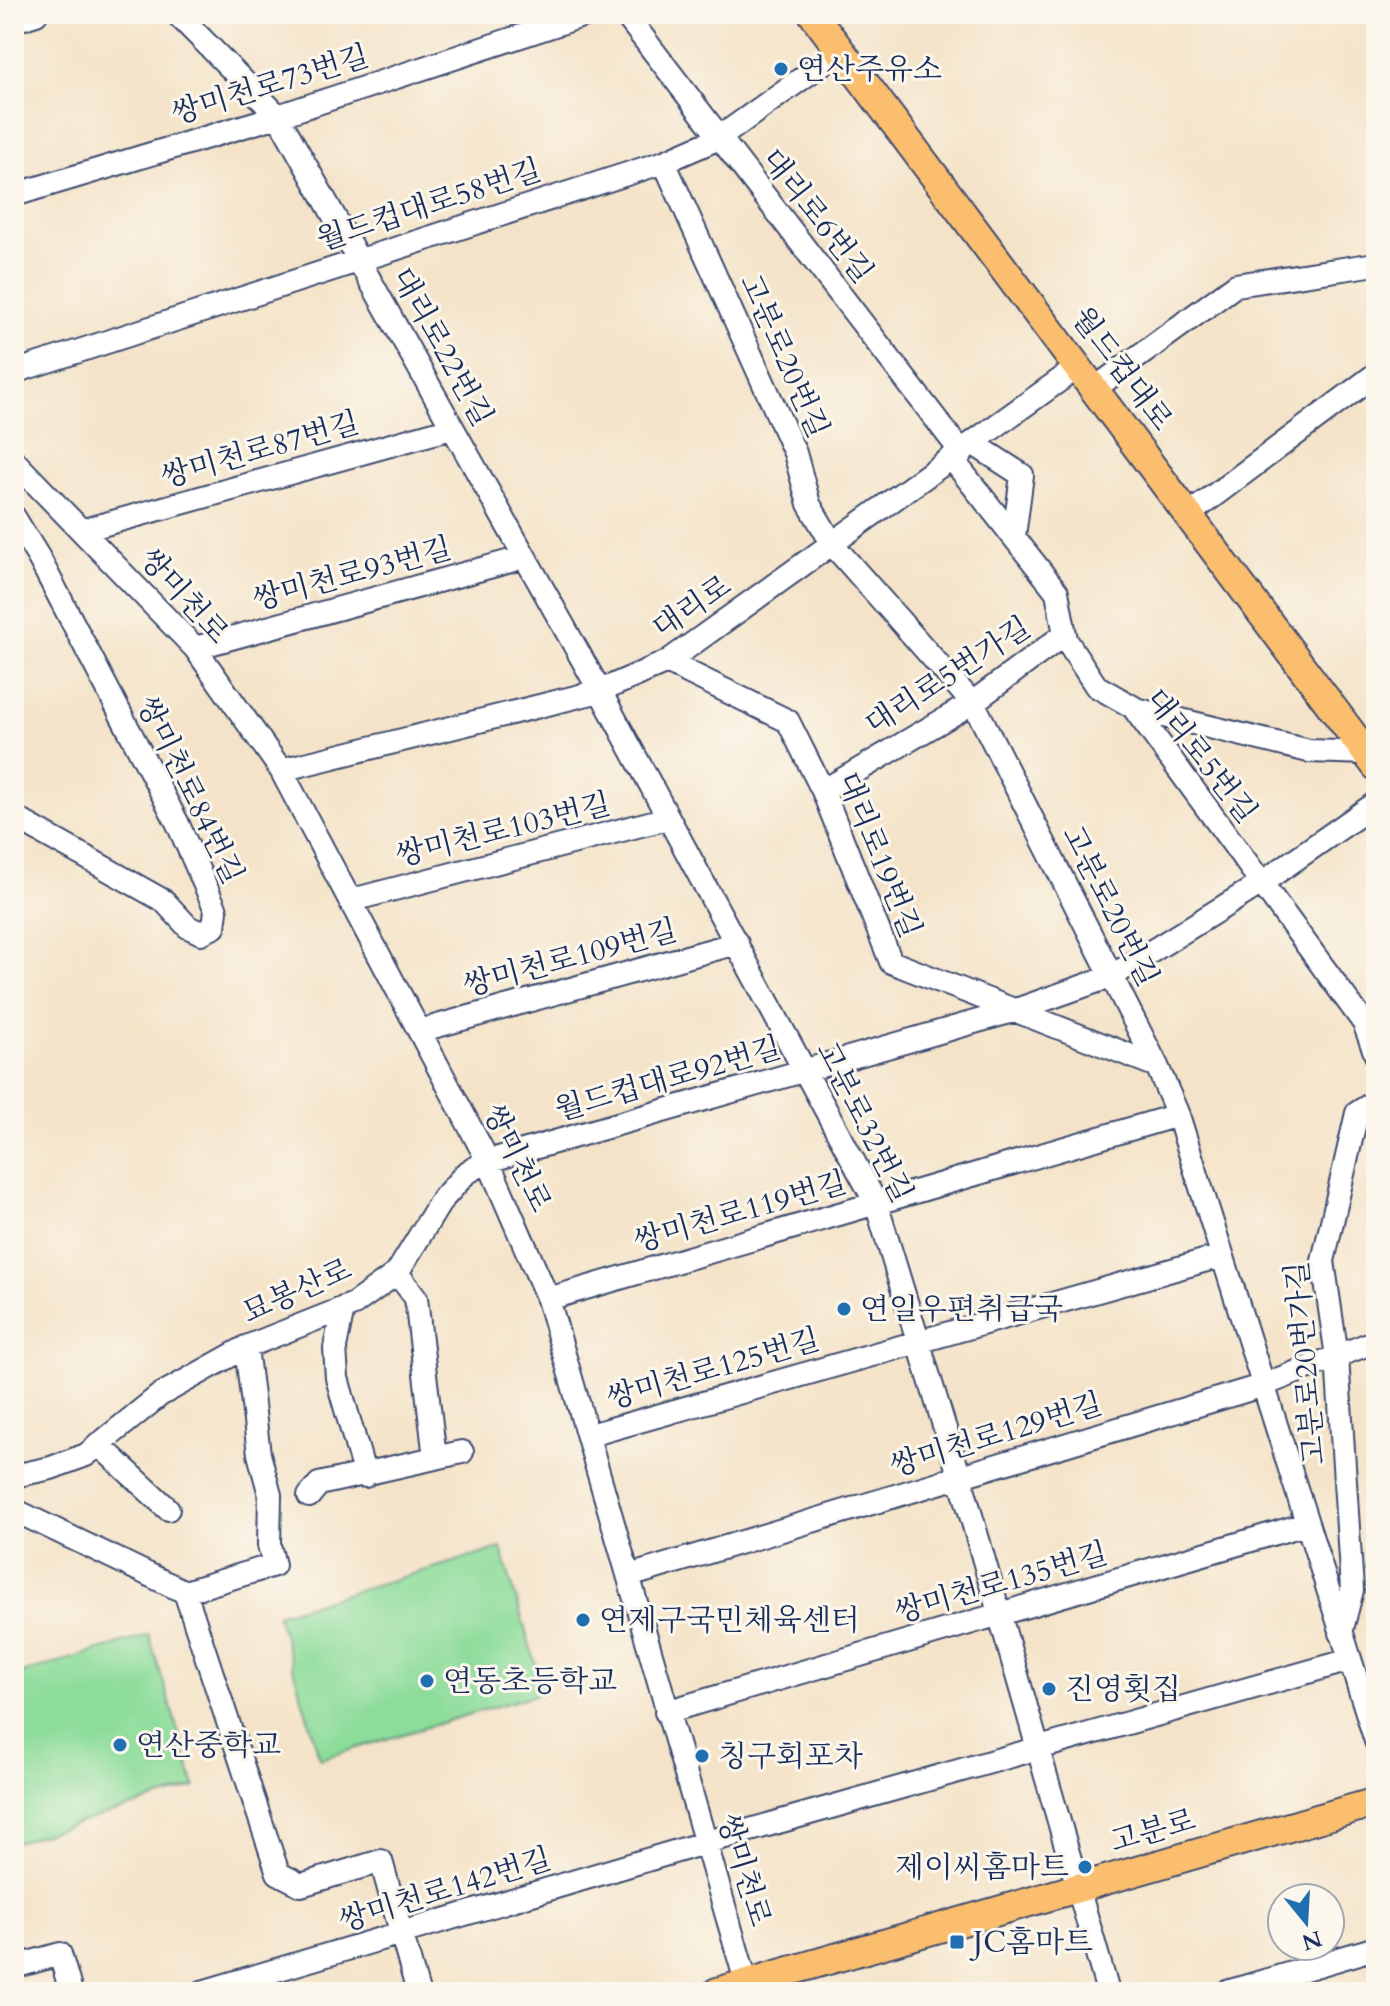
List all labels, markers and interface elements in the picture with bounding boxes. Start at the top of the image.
street label: 쌍미천로73번길 [166,35,374,135]
place label: 연산주유소 [797,49,942,90]
marker: 연산주유소 [772,60,790,78]
street label: 대리로6번길 [752,140,882,292]
street label: 월드컵대로58번길 [312,149,546,261]
street label: 대리로22번길 [381,260,503,434]
street label: 고분로20번길 [730,267,838,445]
street label: 월드컵대로 [1062,299,1182,439]
street label: 쌍미천로87번길 [156,402,364,498]
street label: 쌍미천로93번길 [248,528,456,620]
street label: 쌍미천로 [130,539,238,653]
street label: 대리로 [644,566,740,648]
street label: 대리로5번가길 [857,607,1039,745]
street label: 대리로5번길 [1136,680,1266,832]
street label: 쌍미천로84번길 [127,689,253,891]
street label: 대리로19번길 [827,766,931,944]
street label: 쌍미천로103번길 [391,783,615,877]
street label: 고분로20번길 [1052,818,1168,994]
street label: 쌍미천로109번길 [458,910,682,1006]
street label: 월드컵대로92번길 [550,1027,786,1131]
street label: 고분로32번길 [806,1034,922,1210]
street label: 쌍미천로 [473,1097,561,1219]
street label: 쌍미천로119번길 [629,1162,851,1262]
street label: 묘봉산로 [236,1249,358,1333]
street label: 고분로20번가길 [1277,1259,1335,1467]
place label: 연일우편취급국 [860,1289,1063,1330]
marker: 연일우편취급국 [835,1300,853,1318]
street label: 쌍미천로125번길 [602,1319,824,1419]
street label: 쌍미천로129번길 [885,1383,1107,1487]
street label: 쌍미천로135번길 [890,1533,1112,1633]
place label: 연제구국민체육센터 [599,1600,860,1641]
marker: 연제구국민체육센터 [574,1611,592,1629]
place label: 연동초등학교 [443,1661,617,1702]
place label: 진영횟집 [1065,1669,1181,1710]
marker: 연동초등학교 [418,1672,436,1690]
marker: 진영횟집 [1040,1680,1058,1698]
place label: 연산중학교 [136,1725,281,1766]
marker: 연산중학교 [111,1736,129,1754]
place label: 칭구회포차 [718,1736,863,1777]
marker: 칭구회포차 [693,1747,711,1765]
street label: 고분로 [1106,1799,1200,1863]
street label: 쌍미천로 [707,1809,781,1931]
street label: 쌍미천로142번길 [334,1838,556,1942]
place label: 제이씨홈마트 [895,1847,1069,1888]
marker: 제이씨홈마트 [1076,1858,1094,1876]
north arrow [1266,1882,1346,1962]
place label: JC홈마트 [969,1922,1093,1963]
text: N [1298,1923,1326,1957]
marker: JC홈마트 [948,1933,966,1951]

